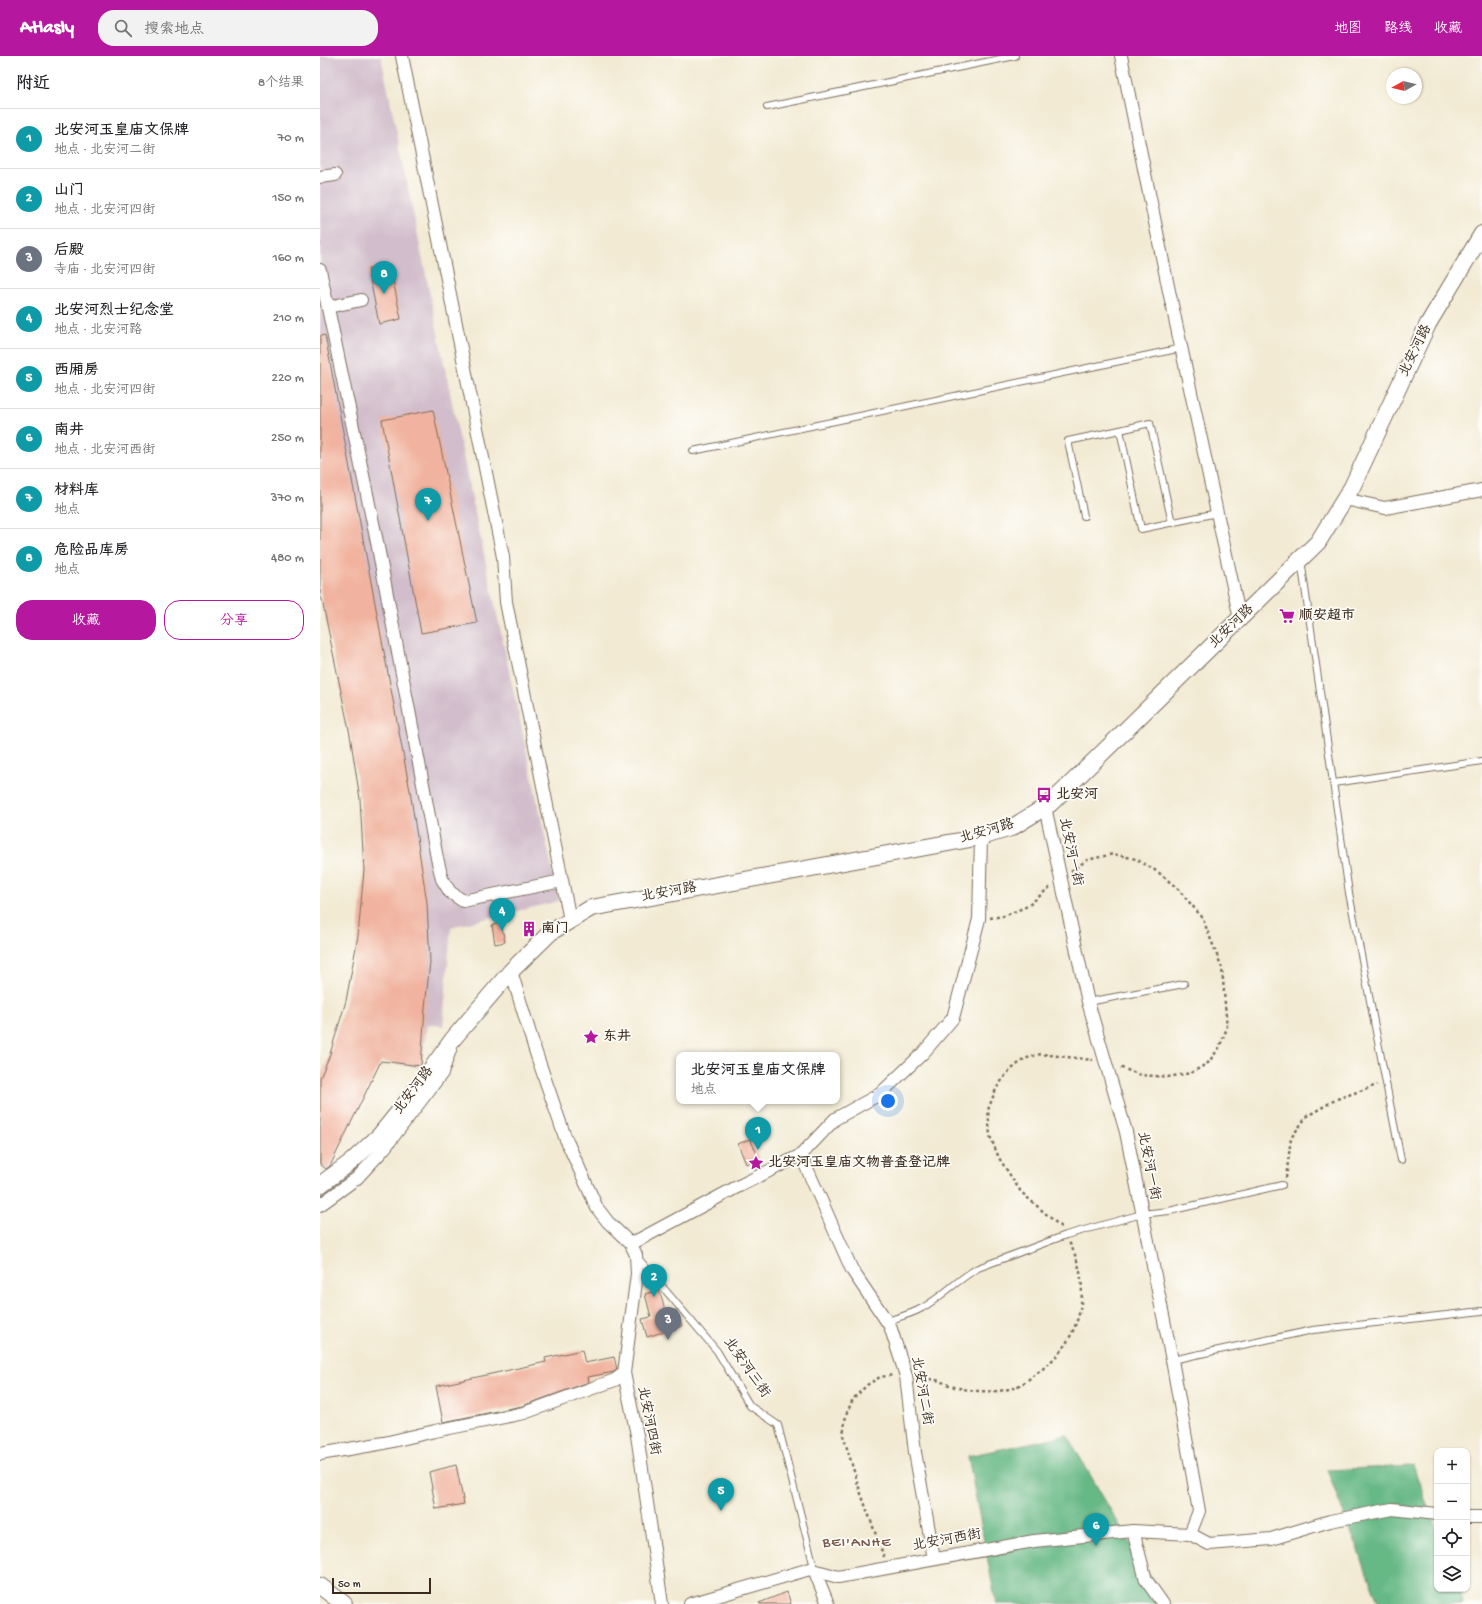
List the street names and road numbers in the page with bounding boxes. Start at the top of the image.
street label: 北安河路 [1395,322,1436,380]
street label: 北安河路 [1205,601,1258,653]
street label: 北安河路 [957,815,1016,848]
street label: 北安河一街 [1054,816,1087,888]
street label: 北安河路 [640,879,698,906]
street label: 北安河路 [390,1063,438,1118]
street label: 北安河一街 [1133,1130,1164,1202]
street label: 北安河三街 [719,1334,774,1402]
street label: 北安河二街 [907,1355,936,1427]
street label: 北安河四街 [633,1385,664,1457]
street label: 北安河西街 [911,1526,983,1555]

